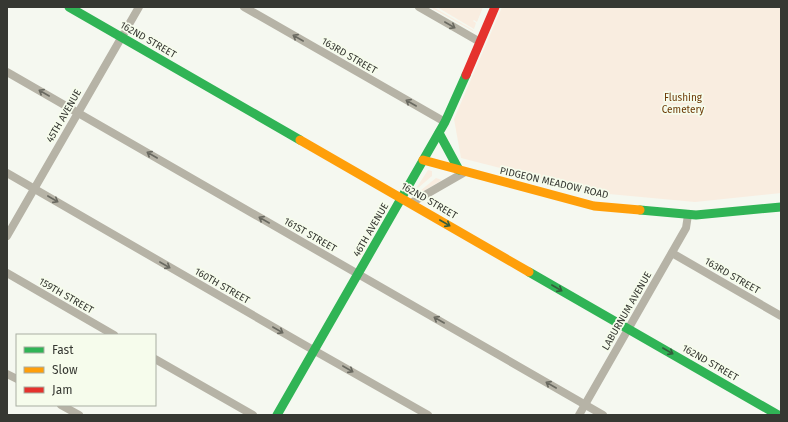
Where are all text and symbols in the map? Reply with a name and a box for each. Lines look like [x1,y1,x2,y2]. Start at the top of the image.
street label: 162ND STREET [118,19,179,61]
one-way arrow [444,21,456,29]
one-way arrow [292,34,304,42]
street label: 163RD STREET [319,35,380,77]
street label: 45TH AVENUE [44,87,84,145]
one-way arrow [38,89,50,97]
park label: Flushing Cemetery [662,92,704,116]
one-way arrow [405,98,417,106]
one-way arrow [146,150,158,158]
street label: PIDGEON MEADOW ROAD [498,165,610,201]
street label: 162ND STREET [399,180,460,222]
one-way arrow [47,196,59,204]
street label: 46TH AVENUE [351,201,391,259]
one-way arrow [258,215,270,223]
street label: 161ST STREET [282,215,339,255]
one-way arrow [439,219,451,227]
street label: 163RD STREET [702,255,763,297]
one-way arrow [159,261,171,269]
street label: 160TH STREET [192,265,253,307]
street label: LABURNUM AVENUE [600,270,654,352]
street label: 159TH STREET [37,276,96,317]
one-way arrow [551,284,563,292]
one-way arrow [433,316,445,324]
one-way arrow [272,326,284,334]
legend [16,334,156,406]
street label: 162ND STREET [680,342,741,384]
text: Fast [52,343,74,357]
one-way arrow [662,348,674,356]
text: Slow [52,363,78,377]
one-way arrow [342,366,354,374]
one-way arrow [545,381,557,389]
text: Jam [52,383,72,397]

